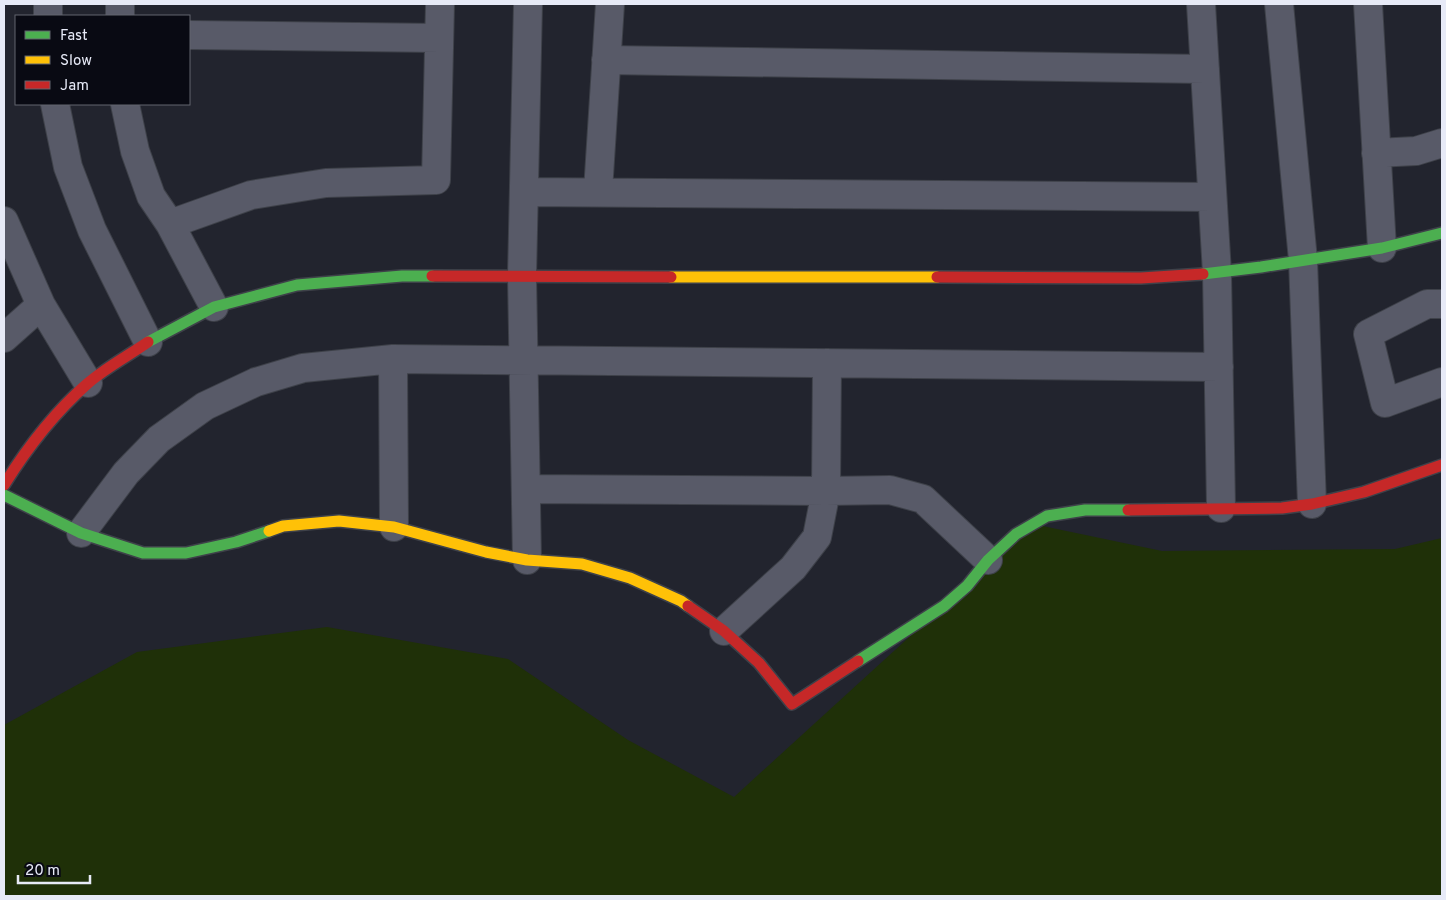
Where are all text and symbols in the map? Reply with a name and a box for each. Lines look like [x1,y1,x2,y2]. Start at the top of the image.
legend [15,15,190,105]
text: Fast [60,27,88,46]
text: Slow [60,52,92,71]
text: Jam [60,77,89,96]
scale bar [18,852,90,884]
text: 20 m [25,862,60,881]

